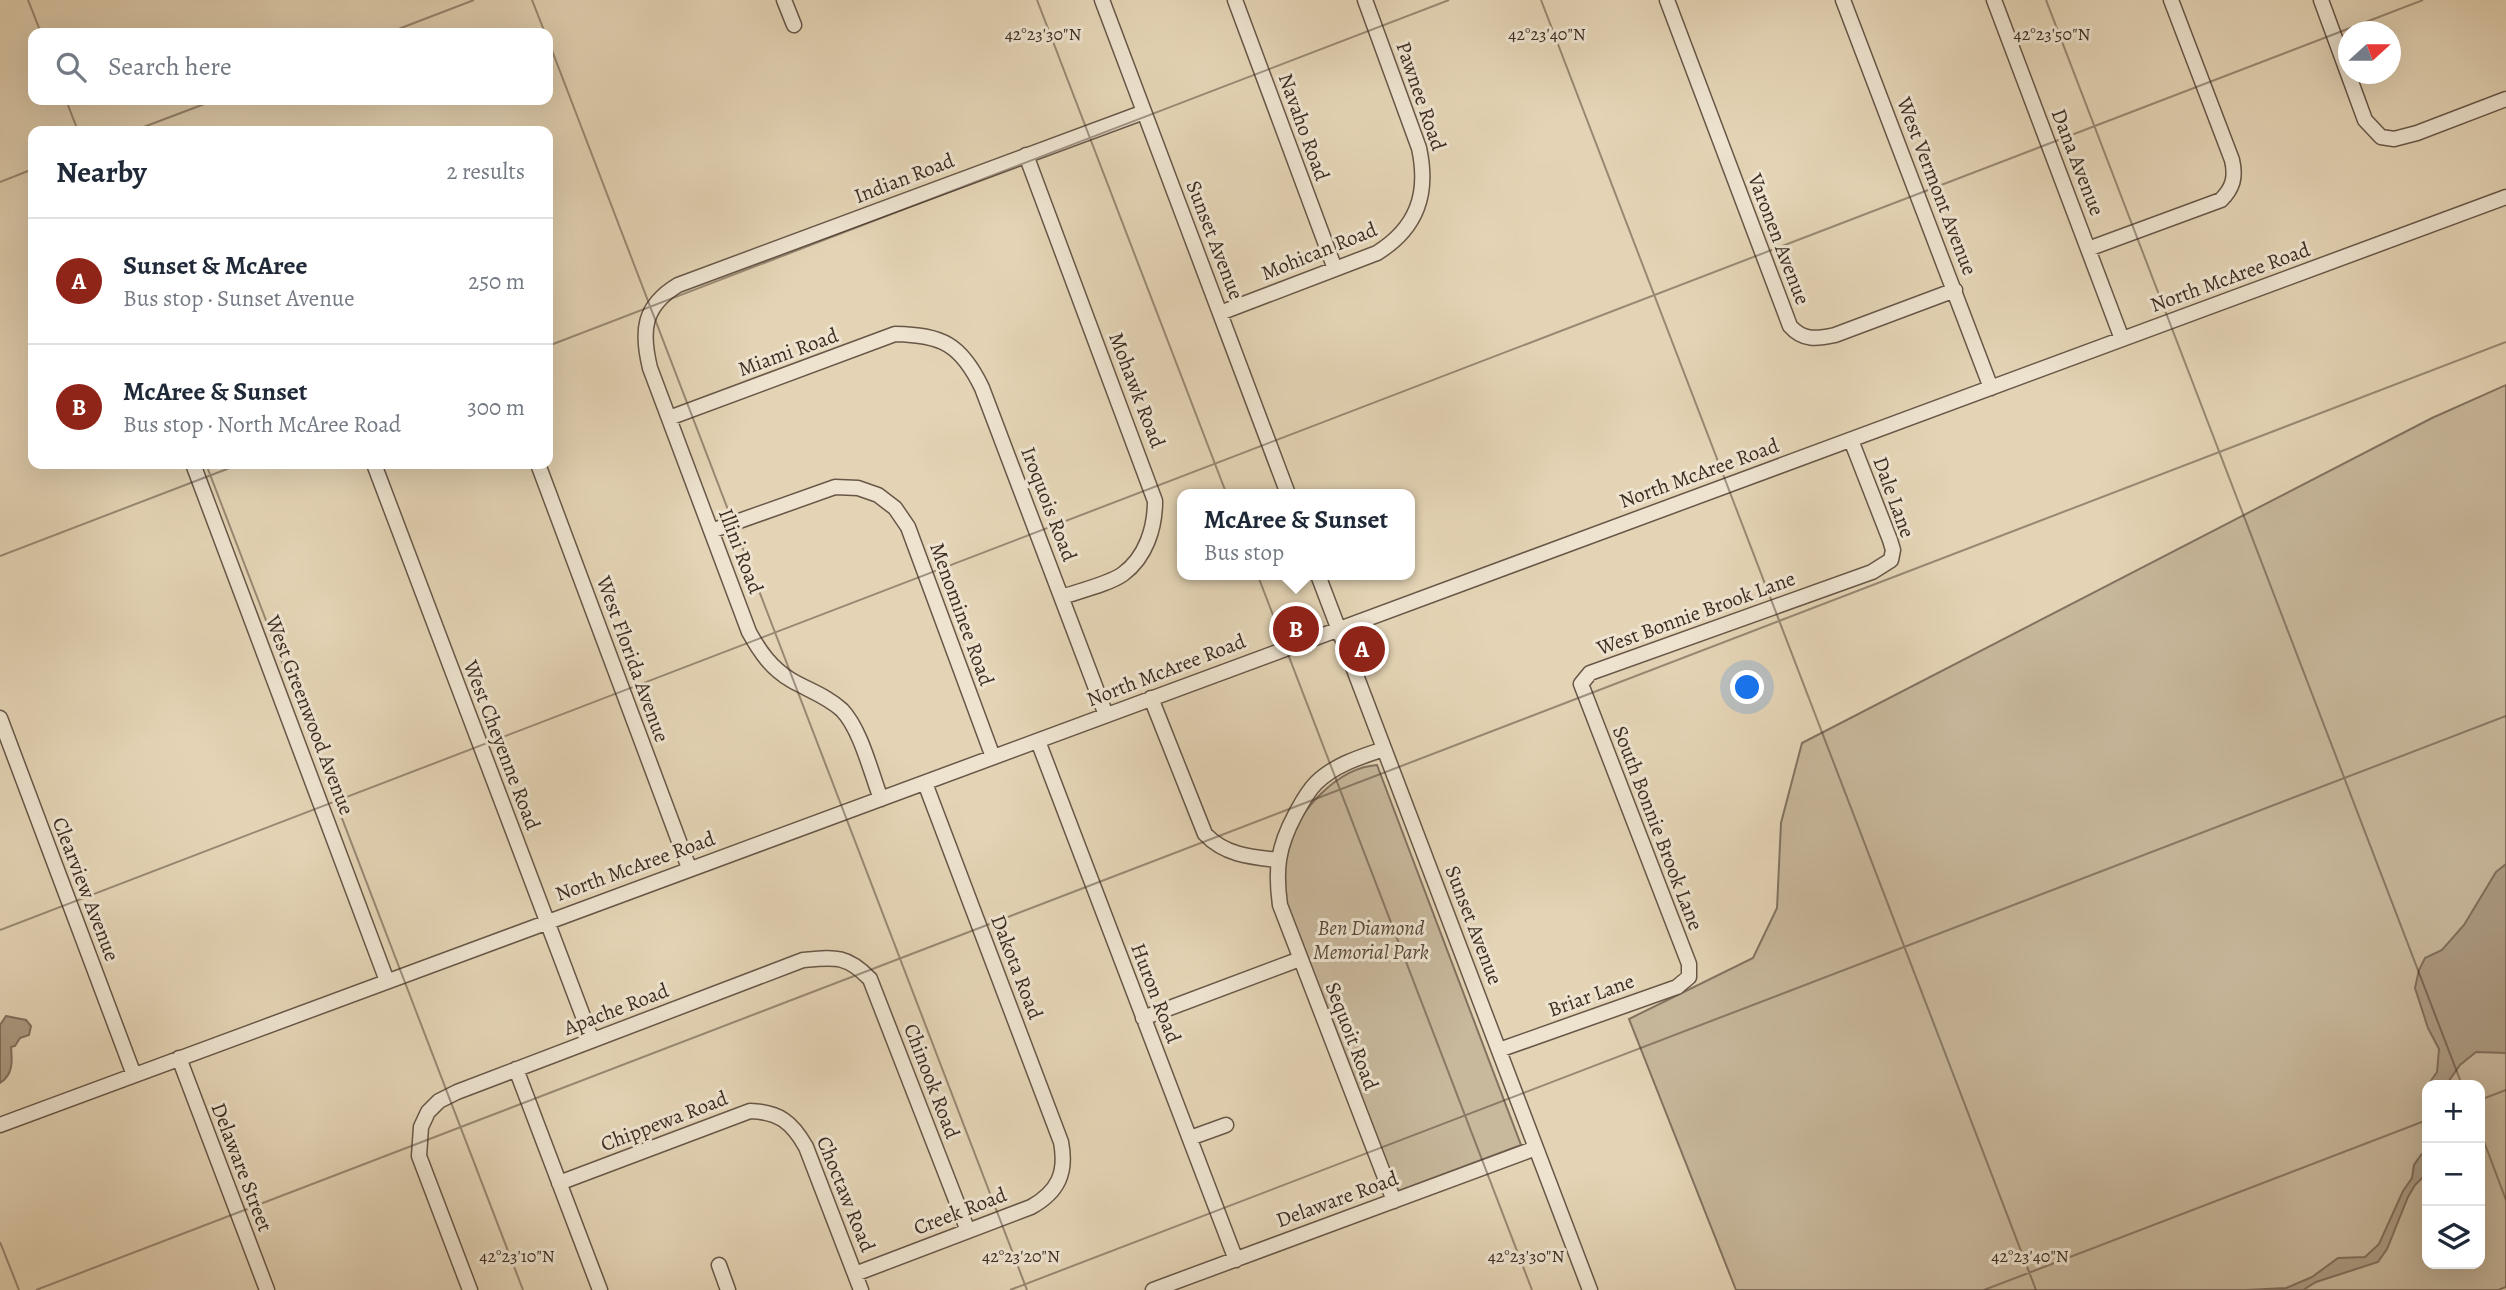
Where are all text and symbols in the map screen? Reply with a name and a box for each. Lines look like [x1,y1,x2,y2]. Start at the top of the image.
north arrow [2338,21,2401,84]
text: 42°23'30"N [1005,22,1081,46]
text: 42°23'40"N [1508,22,1586,46]
text: 42°23'50"N [2014,22,2091,46]
search box [28,28,553,105]
street label: Pawnee Road [1389,38,1453,155]
icon: search [52,48,90,86]
text: Search here [108,49,232,84]
street label: Navaho Road [1272,69,1337,185]
street label: West Vermont Avenue [1890,92,1984,279]
street label: Dana Avenue [2045,104,2111,220]
street label: Indian Road [850,146,959,210]
text: Nearby [56,152,147,192]
text: 2 results [447,156,525,187]
street label: Varonen Avenue [1741,168,1817,309]
street label: Sunset Avenue [1179,176,1251,304]
street label: Mohican Road [1257,215,1382,287]
street label: North McAree Road [2146,235,2314,319]
text: Sunset & McAree [123,248,307,283]
text: A [72,266,86,297]
text: 250 m [468,266,525,297]
text: Bus stop · Sunset Avenue [123,283,355,314]
street label: Miami Road [734,321,843,383]
street label: Mohawk Road [1102,328,1172,452]
text: McAree & Sunset [123,374,307,409]
text: B [72,392,86,423]
text: 300 m [467,392,525,423]
text: Bus stop · North McAree Road [123,409,401,440]
street label: North McAree Road [1615,431,1783,515]
street label: Iroquois Road [1014,443,1084,566]
street label: Dale Lane [1866,452,1922,542]
popup [1177,489,1415,580]
text: McAree & Sunset [1204,502,1388,537]
street label: Illini Road [712,504,770,598]
text: Bus stop [1204,537,1284,568]
street label: Menominee Road [923,539,1001,690]
street label: West Bonnie Brook Lane [1592,564,1799,662]
street label: West Florida Avenue [590,571,676,746]
pin: B [1273,603,1319,655]
street label: West Greenwood Avenue [259,610,361,819]
pin: A [1339,623,1385,675]
street label: North McAree Road [1082,627,1250,713]
street label: West Cheyenne Road [456,655,547,834]
your location [1730,670,1764,704]
street label: South Bonnie Brook Lane [1606,722,1710,934]
street label: Clearview Avenue [46,813,126,965]
street label: North McAree Road [551,824,719,908]
street label: Sunset Avenue [1438,861,1510,989]
street label: Dakota Road [984,911,1050,1024]
park label: Ben Diamond Memorial Park [1313,914,1429,966]
street label: Huron Road [1124,939,1188,1048]
street label: Briar Lane [1544,967,1638,1023]
street label: Apache Road [559,976,673,1042]
street label: Sequoit Road [1319,978,1386,1095]
street label: Chinook Road [897,1019,967,1143]
map controls [2422,1080,2485,1269]
button: + [2422,1080,2485,1143]
street label: Chippewa Road [596,1084,732,1158]
street label: Delaware Street [205,1099,279,1236]
street label: Choctaw Road [810,1132,882,1257]
button: − [2422,1143,2485,1206]
street label: Delaware Road [1272,1164,1403,1234]
street label: Creek Road [909,1180,1011,1242]
button: layers [2422,1206,2485,1269]
text: 42°23'10"N [479,1244,555,1268]
text: 42°23'20"N [982,1244,1060,1268]
text: 42°23'30"N [1488,1244,1564,1268]
text: 42°23'40"N [1991,1244,2069,1268]

